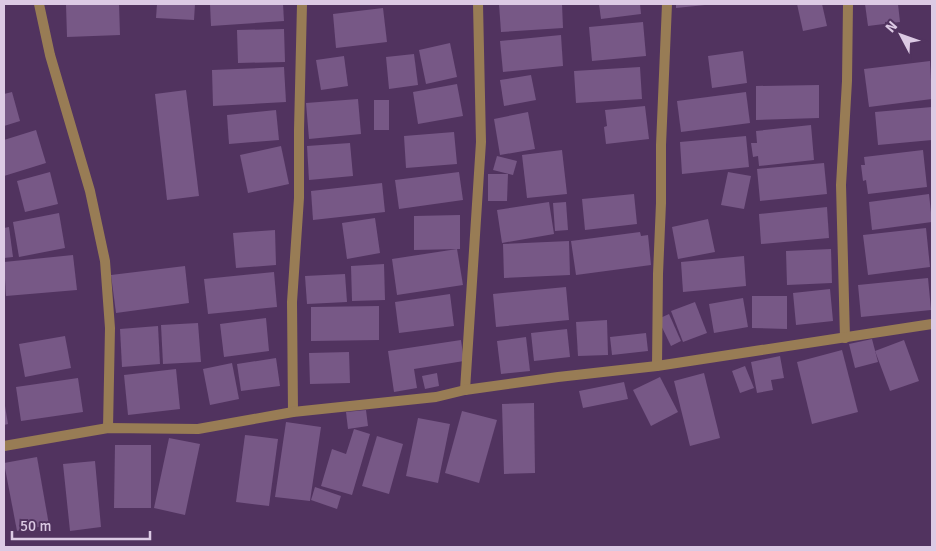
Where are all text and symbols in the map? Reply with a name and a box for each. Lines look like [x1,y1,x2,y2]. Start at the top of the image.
north arrow [876,10,926,60]
text: N [882,18,901,36]
scale bar [12,508,150,540]
text: 50 m [20,517,51,535]

